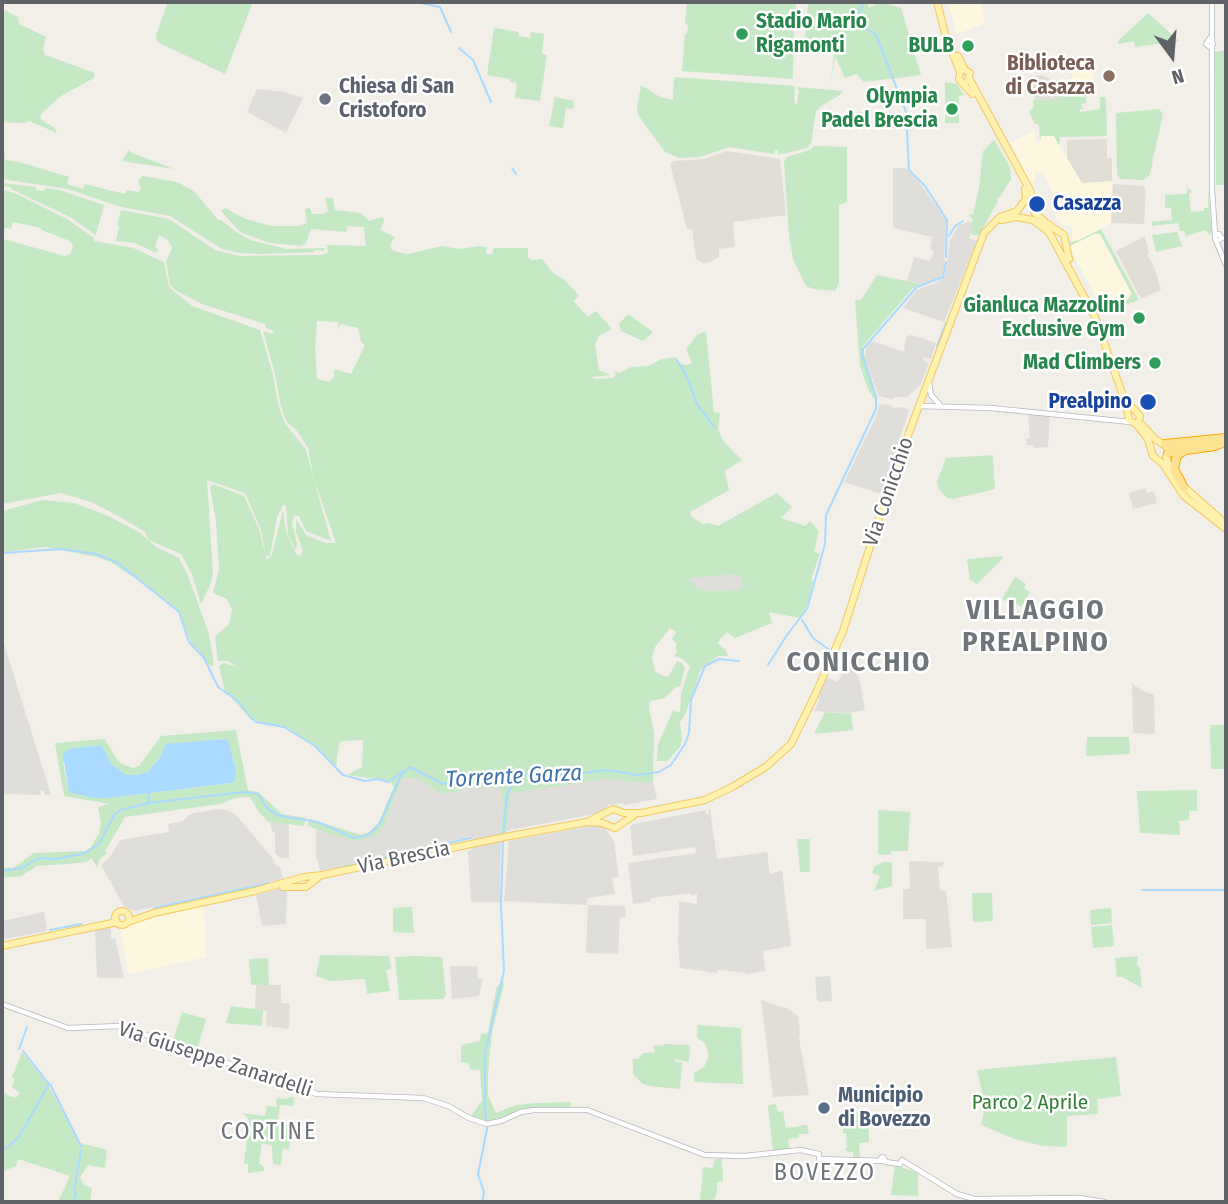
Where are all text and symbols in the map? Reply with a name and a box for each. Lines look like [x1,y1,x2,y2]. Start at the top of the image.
place label: Stadio Mario Rigamonti [756,9,867,59]
north arrow [1137,21,1207,91]
marker: Stadio Mario Rigamonti [734,26,750,42]
place label: BULB [908,33,954,59]
marker: BULB [960,38,976,54]
place label: Biblioteca di Casazza [1005,51,1095,101]
text: N [1169,64,1187,89]
marker: Biblioteca di Casazza [1101,68,1117,84]
place label: Chiesa di San Cristoforo [339,74,454,124]
place label: Olympia Padel Brescia [821,84,938,134]
marker: Chiesa di San Cristoforo [317,91,333,107]
marker: Olympia Padel Brescia [944,101,960,117]
place label: Casazza [1053,191,1121,217]
marker: Casazza [1027,194,1047,214]
place label: Gianluca Mazzolini Exclusive Gym [964,293,1125,343]
marker: Gianluca Mazzolini Exclusive Gym [1131,310,1147,326]
place label: Mad Climbers [1023,350,1141,376]
marker: Mad Climbers [1147,355,1163,371]
place label: Prealpino [1048,389,1132,415]
marker: Prealpino [1138,392,1158,412]
street label: Via Conicchio [859,434,919,550]
district label: VILLAGGIO PREALPINO [963,594,1109,660]
district label: CONICCHIO [788,646,930,680]
water label: Torrente Garza [445,760,583,794]
street label: Via Brescia [356,836,452,880]
street label: Via Giuseppe Zanardelli [115,1017,315,1103]
place label: Municipio di Bovezzo [838,1083,931,1133]
park label: Parco 2 Aprile [972,1090,1088,1116]
marker: Municipio di Bovezzo [816,1100,832,1116]
district label: CORTINE [222,1118,316,1146]
district label: BOVEZZO [775,1159,875,1187]

